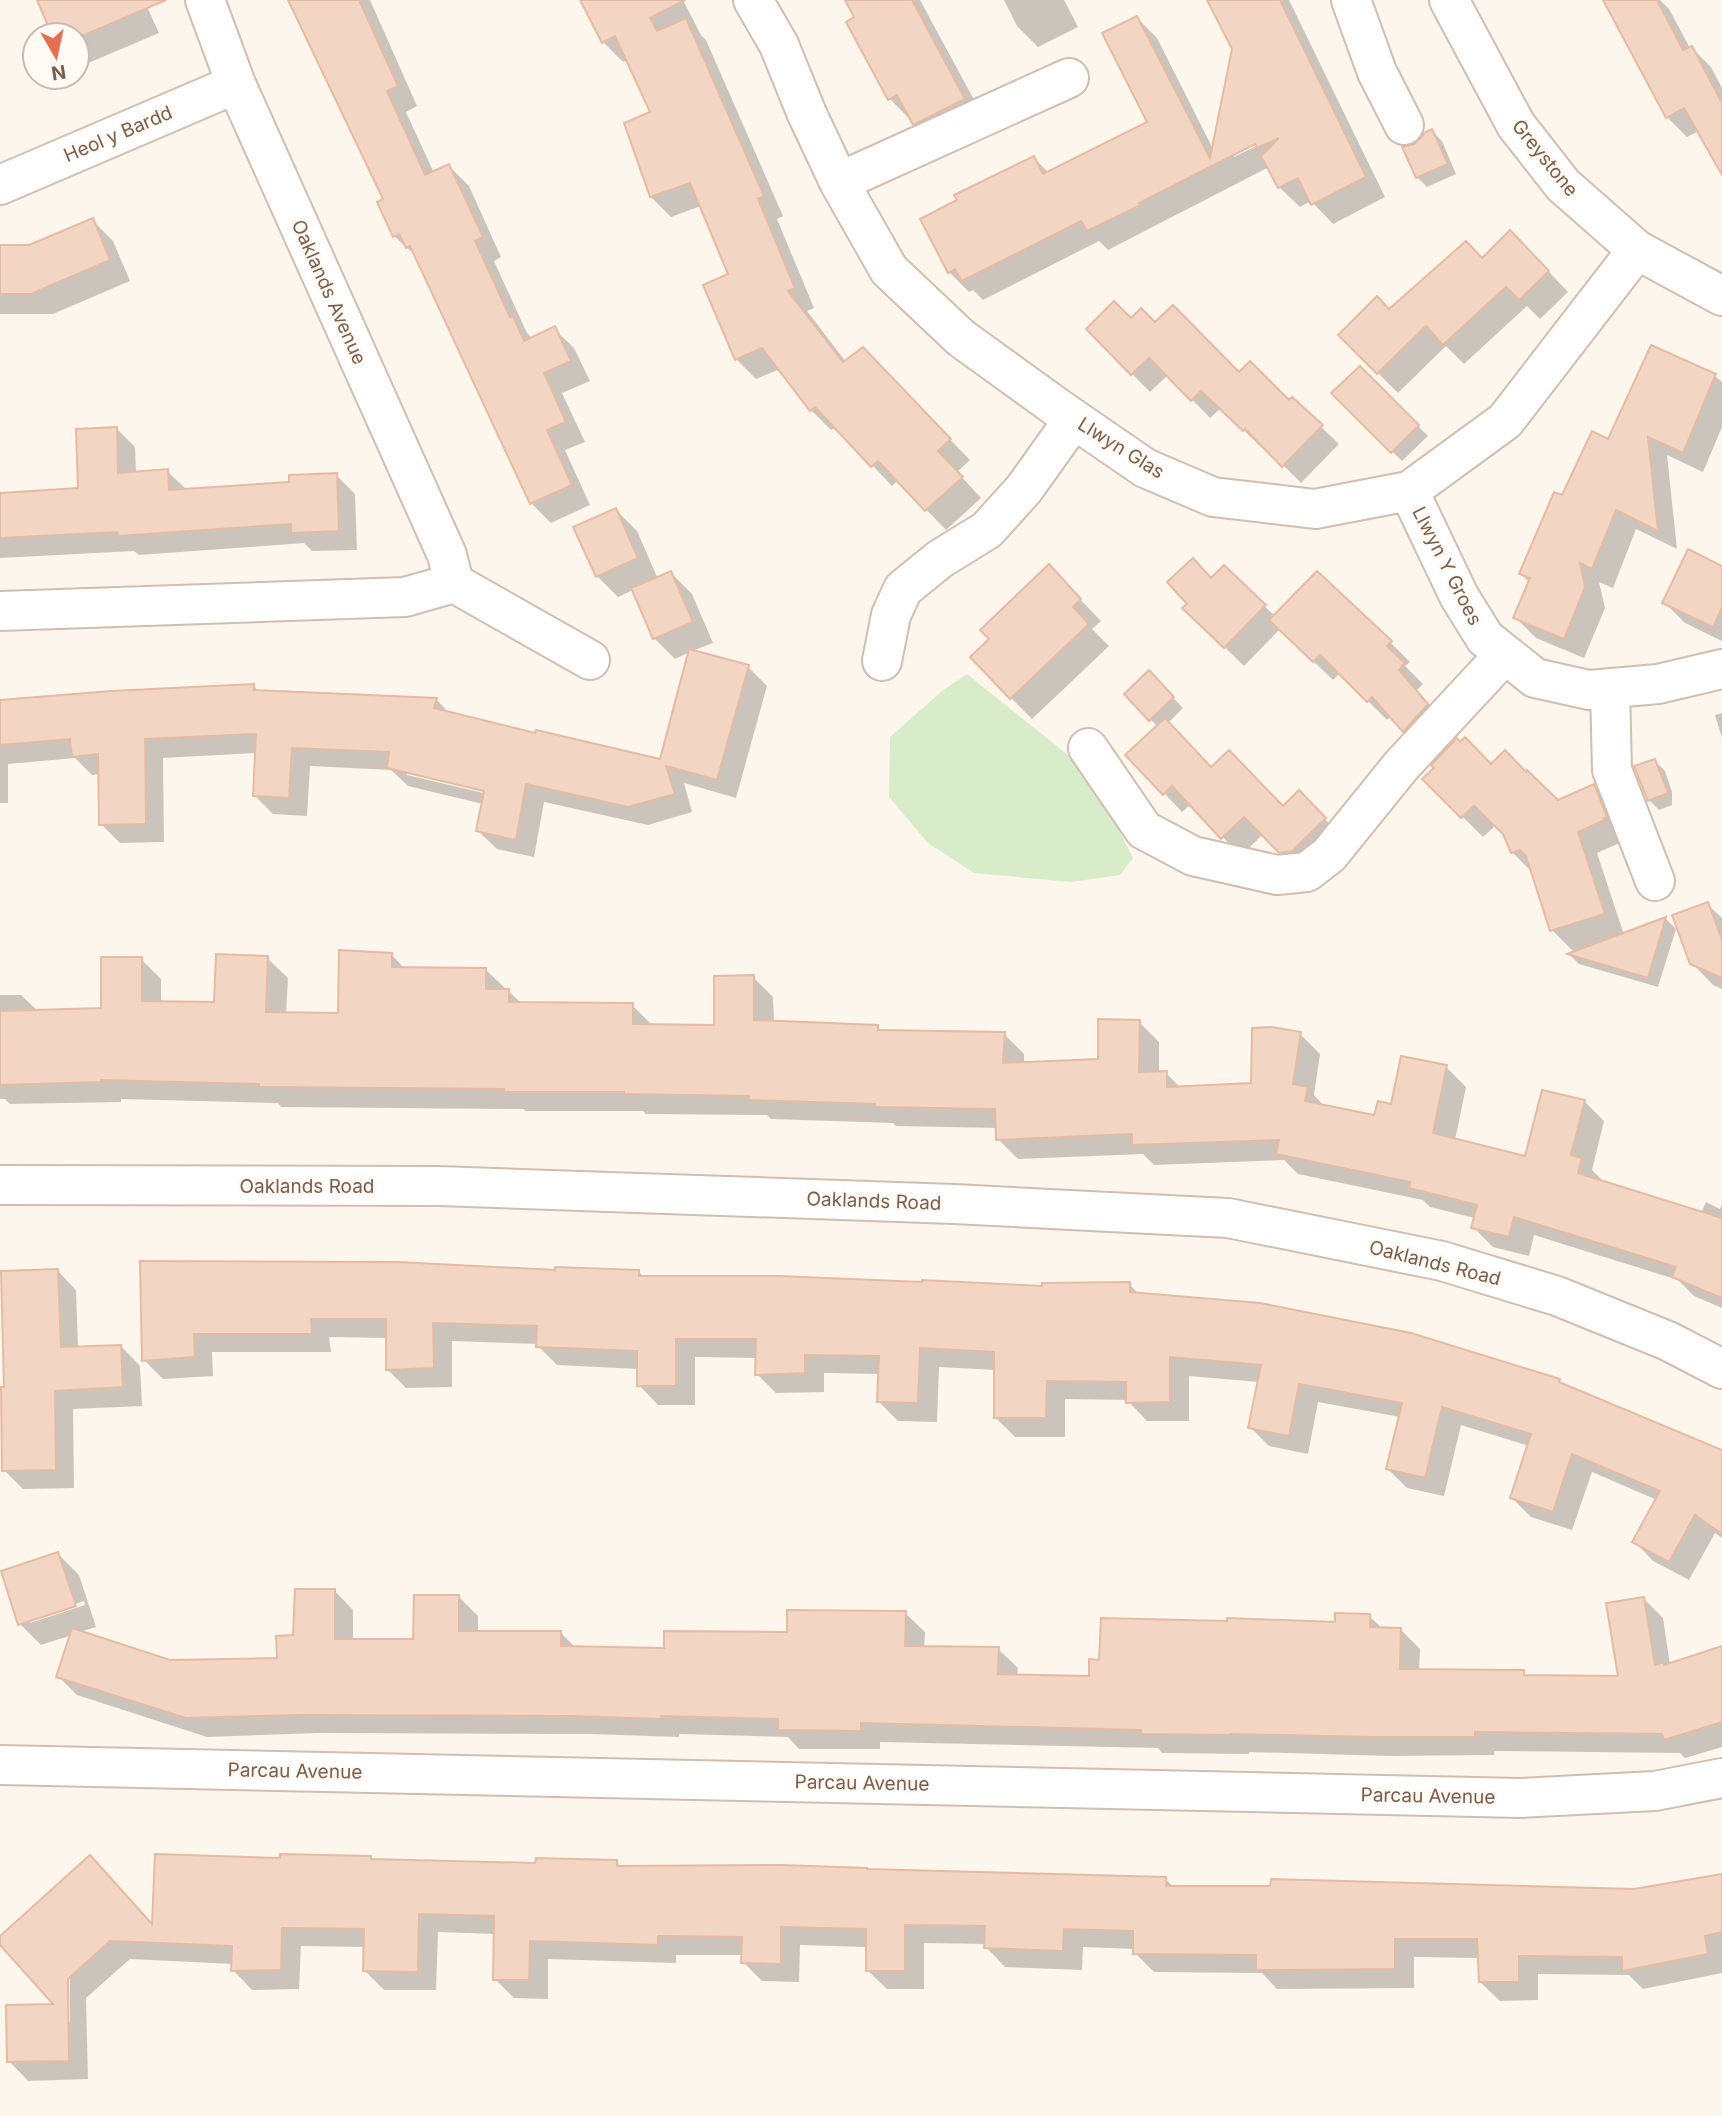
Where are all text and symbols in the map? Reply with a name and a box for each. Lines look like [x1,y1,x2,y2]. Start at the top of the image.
north arrow [21,21,91,91]
text: N [50,60,68,85]
street label: Heol y Bardd [60,101,176,167]
street label: Greystone [1507,115,1583,201]
street label: Oaklands Avenue [287,216,371,368]
street label: Llwyn Glas [1074,412,1168,484]
street label: Llwyn Y Groes [1407,503,1487,629]
street label: Oaklands Road [240,1175,374,1198]
street label: Oaklands Road [806,1187,942,1215]
street label: Oaklands Road [1367,1236,1503,1290]
street label: Parcau Avenue [227,1758,363,1784]
street label: Parcau Avenue [794,1770,930,1796]
street label: Parcau Avenue [1360,1783,1496,1809]

